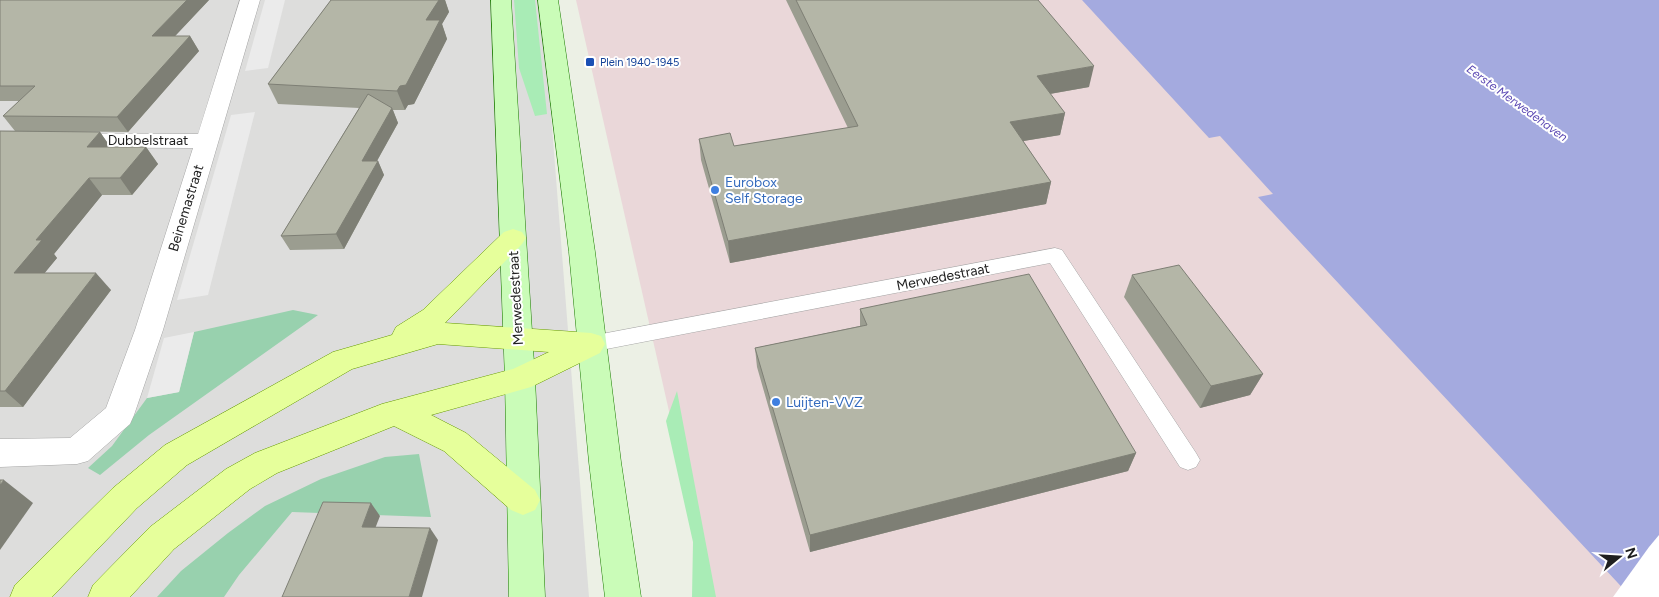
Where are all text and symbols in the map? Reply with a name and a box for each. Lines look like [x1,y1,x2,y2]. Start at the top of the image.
marker: Plein 1940-1945 [584,56,596,68]
place label: Plein 1940-1945 [600,56,679,69]
water label: Eerste Merwedehaven [1464,62,1570,144]
street label: Dubbelstraat [108,132,188,149]
street label: Beinemastraat [165,162,207,254]
place label: Eurobox Self Storage [725,174,803,207]
marker: Eurobox Self Storage [709,184,721,196]
street label: Merwedestraat [505,250,527,346]
street label: Merwedestraat [895,260,991,294]
place label: Luijten-VVZ [786,394,863,411]
marker: Luijten-VVZ [770,396,782,408]
north arrow [1594,532,1644,582]
text: N [1621,545,1641,561]

